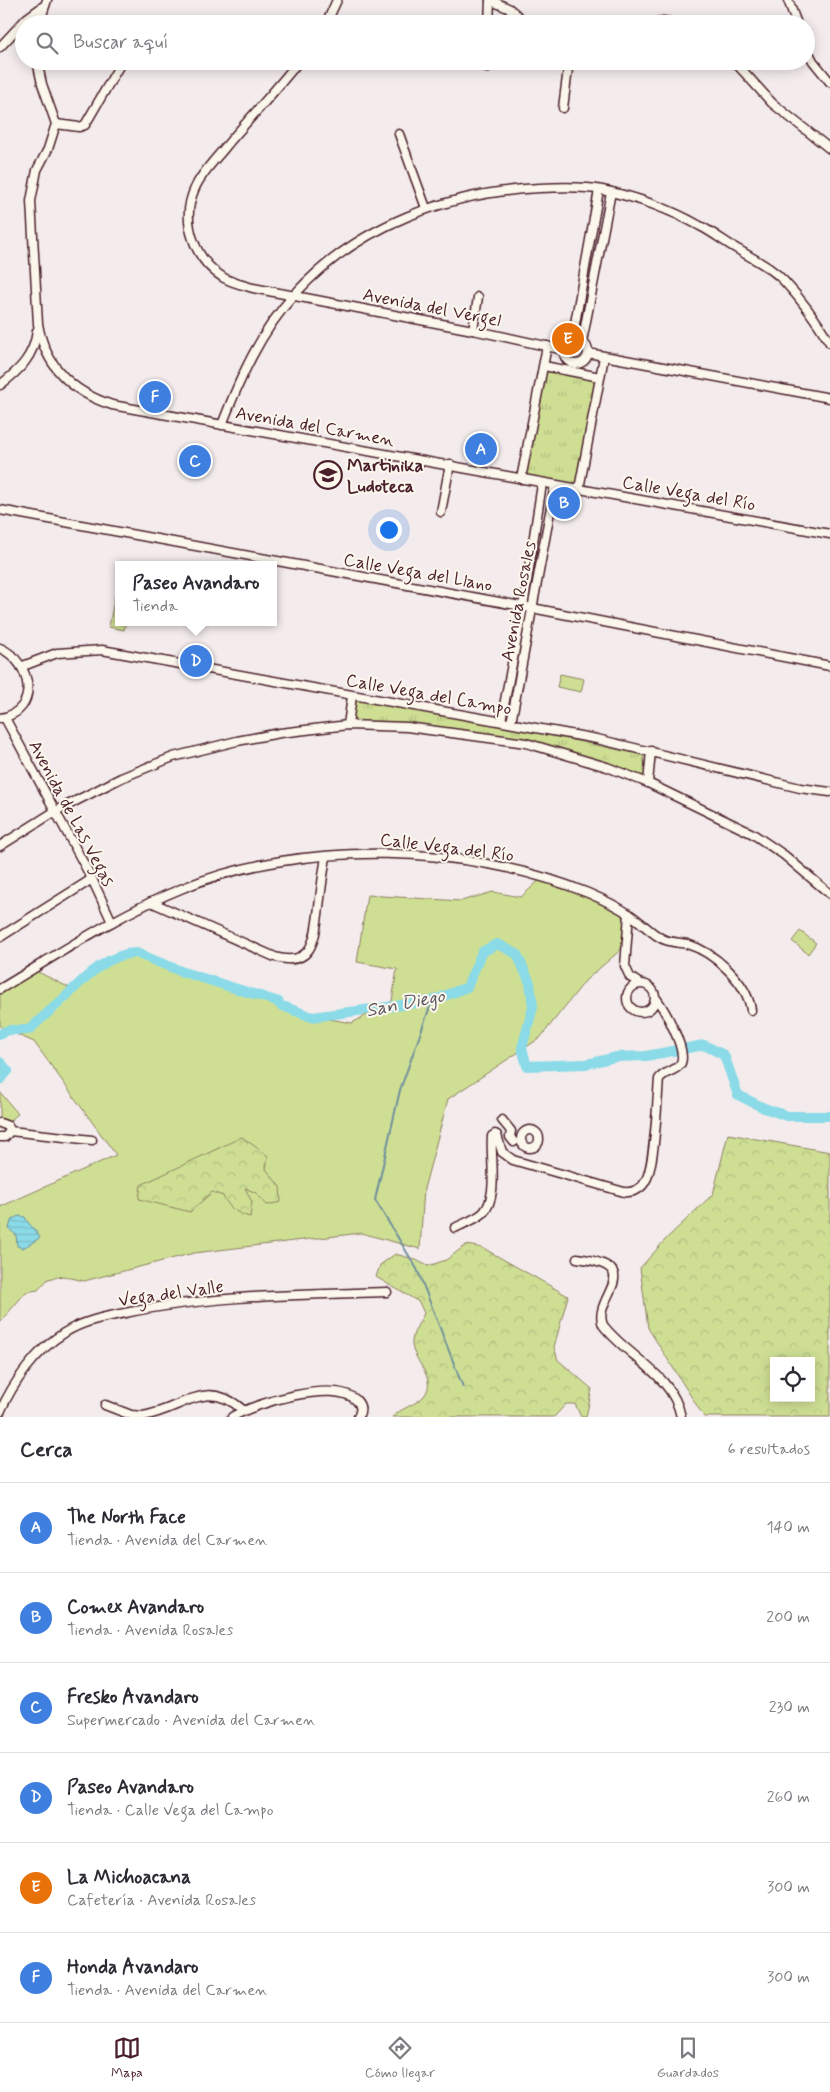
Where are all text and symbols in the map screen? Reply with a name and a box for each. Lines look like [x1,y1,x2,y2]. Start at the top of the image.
search box [15,15,815,70]
icon: search [33,29,61,57]
text: Buscar aquí [73,30,168,55]
street label: Avenida del Vergel [360,283,503,335]
pin: E [552,320,584,358]
pin: F [139,378,171,416]
street label: Avenida del Carmen [233,401,396,453]
pin: A [465,430,497,468]
pin: C [179,442,211,480]
place label: Martinika Ludoteca [347,454,423,499]
school or university icon: Martinika Ludoteca [313,460,343,490]
street label: Calle Vega del Río [620,470,757,519]
pin: B [548,484,580,522]
your location [376,517,402,543]
street label: Avenida Rosales [496,539,542,664]
street label: Calle Vega del Llano [341,548,494,600]
popup [115,561,277,626]
text: Paseo Avandaro [133,571,259,596]
text: Tienda [133,596,178,617]
pin: D [180,642,212,680]
street label: Calle Vega del Campo [344,669,514,723]
street label: Avenida de Las Vegas [21,736,120,892]
street label: Calle Vega del Río [378,828,515,870]
water label: San Diego [364,983,448,1023]
street label: Vega del Valle [117,1275,226,1315]
map controls [770,1357,815,1402]
button: locate [770,1357,815,1402]
text: Cerca [20,1436,73,1464]
text: 6 resultados [728,1439,810,1460]
text: The North Face [67,1505,186,1530]
text: A [31,1517,41,1538]
text: 140 m [766,1517,810,1538]
text: Tienda · Avenida del Carmen [67,1530,268,1551]
text: Comex Avandaro [67,1595,204,1620]
text: B [31,1607,41,1628]
text: 200 m [766,1607,810,1628]
text: Tienda · Avenida Rosales [67,1620,233,1641]
text: Fresko Avandaro [67,1685,199,1710]
text: C [30,1697,42,1718]
text: 230 m [769,1697,810,1718]
text: Supermercado · Avenida del Carmen [67,1710,315,1731]
text: Paseo Avandaro [67,1775,194,1800]
text: D [30,1787,42,1808]
text: 260 m [767,1787,810,1808]
text: Tienda · Calle Vega del Campo [67,1800,274,1821]
text: La Michoacana [67,1865,191,1890]
text: E [31,1877,41,1898]
text: 300 m [767,1877,810,1898]
text: Cafetería · Avenida Rosales [67,1890,256,1911]
text: Honda Avandaro [67,1955,199,1980]
text: F [32,1967,40,1988]
text: 300 m [767,1967,810,1988]
text: Tienda · Avenida del Carmen [67,1980,268,2001]
tab: Mapa [111,2034,143,2082]
tab: Cómo llegar [365,2034,435,2082]
tab: Guardados [657,2034,719,2082]

